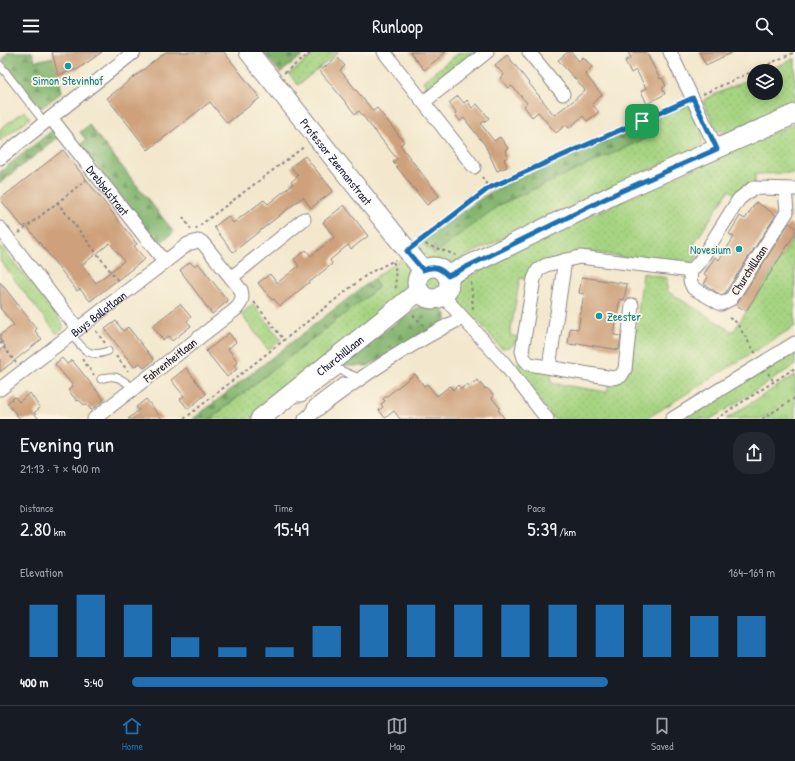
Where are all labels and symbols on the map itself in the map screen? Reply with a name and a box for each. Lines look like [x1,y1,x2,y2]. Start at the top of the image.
marker: Simon Stevinhof [63,61,73,71]
place label: Simon Stevinhof [33,72,104,89]
pin [625,104,659,138]
street label: Professor Zeemanstraat [296,114,377,209]
street label: Drebbelstraat [83,161,134,220]
place label: Novesium [690,241,731,258]
street label: Churchilllaan [726,242,772,298]
marker: Novesium [734,244,744,254]
street label: Buys Ballotlaan [67,286,130,340]
place label: Zeester [607,308,641,325]
marker: Zeester [594,311,604,321]
street label: Churchilllaan [312,331,367,379]
street label: Fahrenheitlaan [139,334,200,387]

